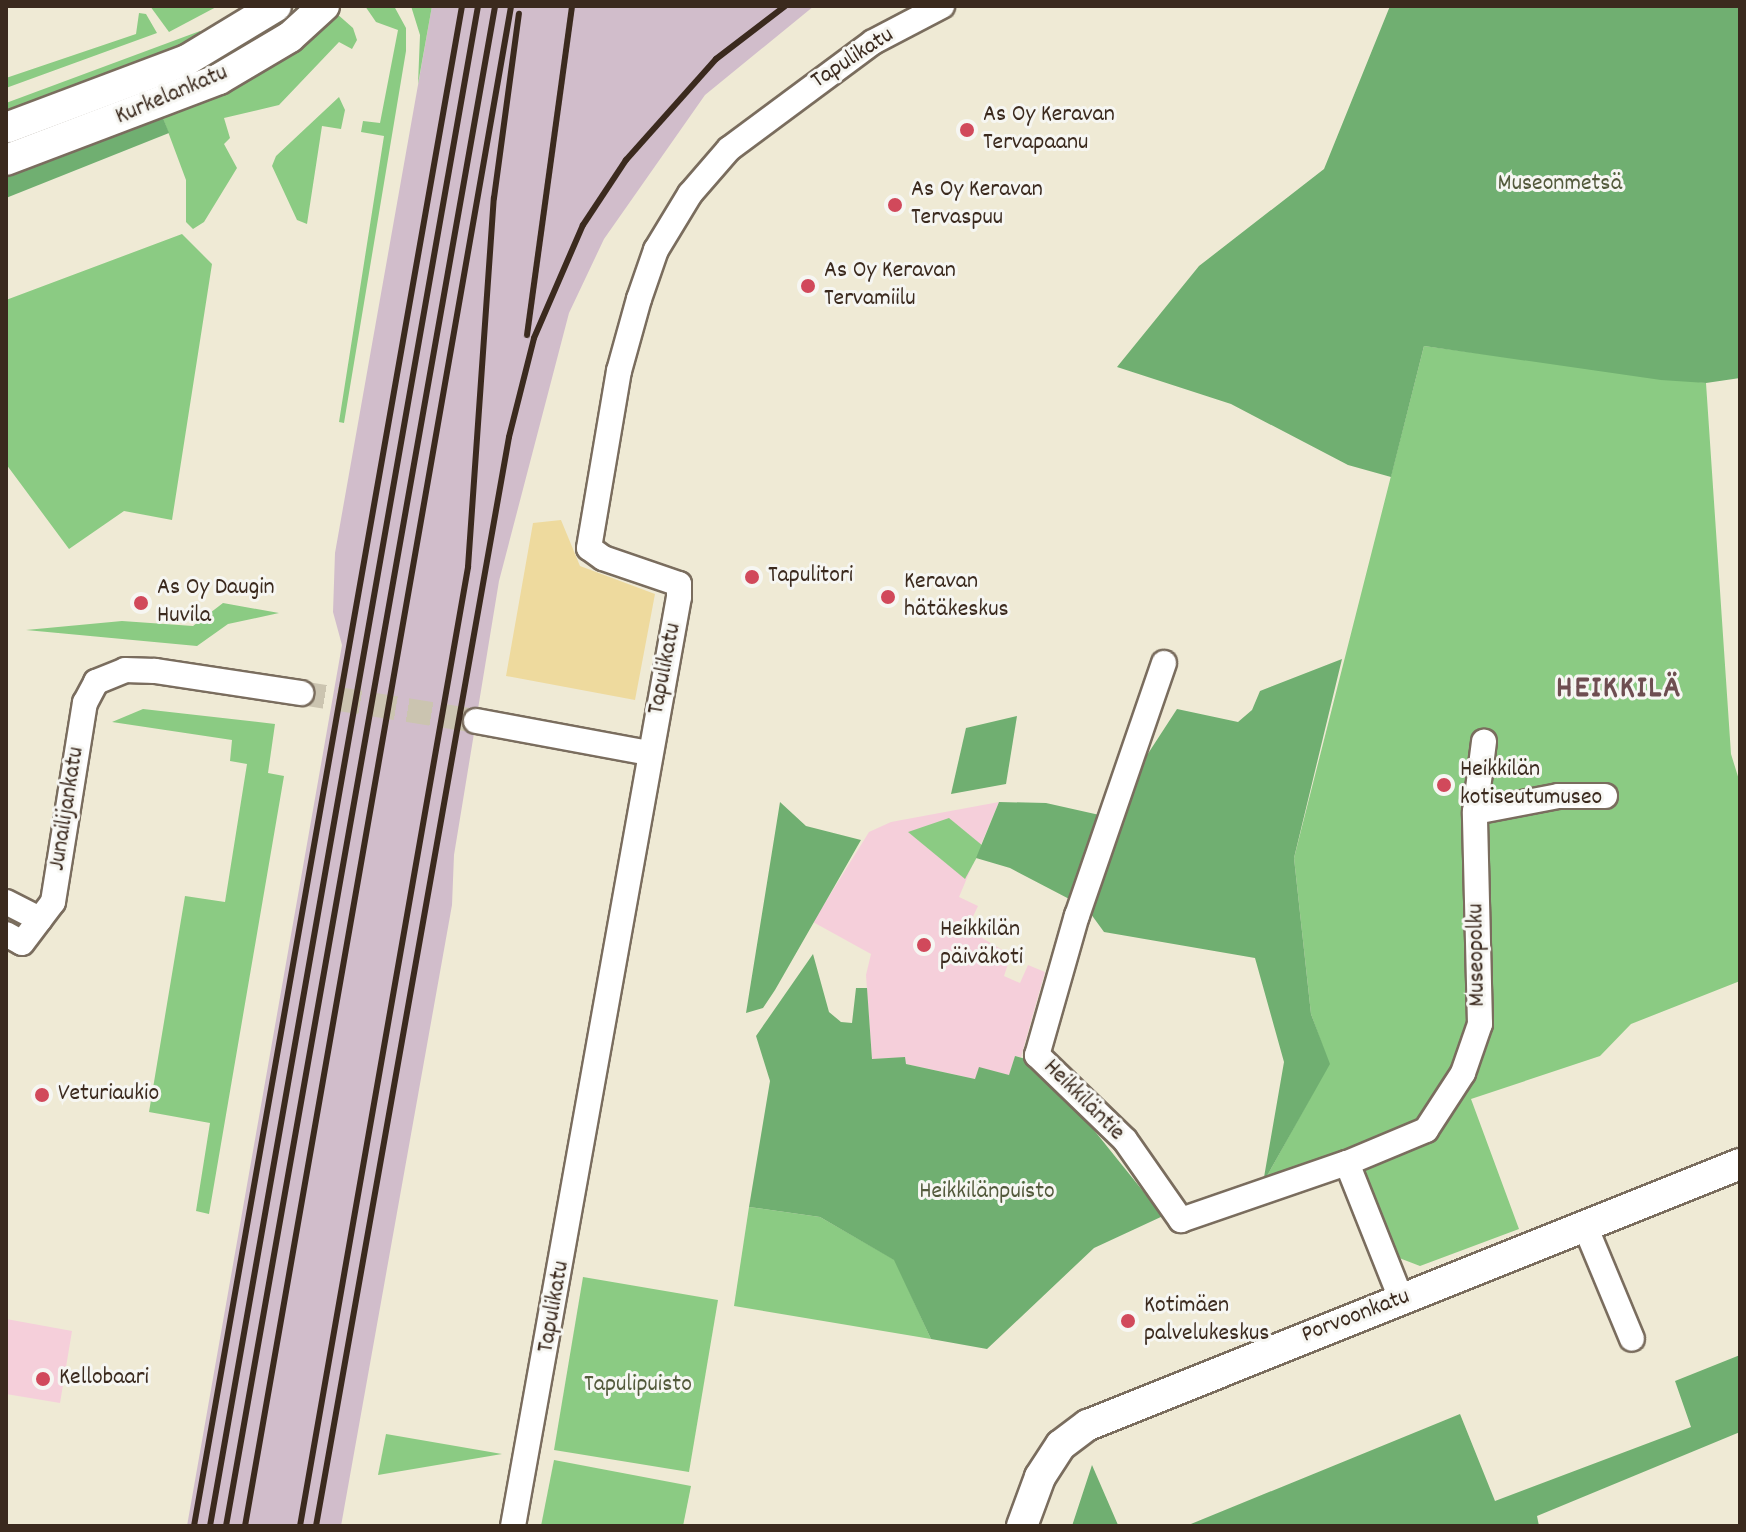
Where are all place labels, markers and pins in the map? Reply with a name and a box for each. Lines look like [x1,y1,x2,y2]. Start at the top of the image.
place label: As Oy Keravan Tervapaanu [983,102,1115,158]
marker: As Oy Keravan Tervapaanu [958,121,976,139]
place label: As Oy Keravan Tervaspuu [911,177,1043,233]
marker: As Oy Keravan Tervaspuu [886,196,904,214]
place label: As Oy Keravan Tervamiilu [824,258,956,314]
marker: As Oy Keravan Tervamiilu [799,277,817,295]
place label: Tapulitori [768,563,853,591]
marker: Tapulitori [743,568,761,586]
place label: Keravan hätäkeskus [904,569,1009,625]
place label: As Oy Daugin Huvila [157,575,275,631]
marker: Keravan hätäkeskus [879,588,897,606]
marker: As Oy Daugin Huvila [132,594,150,612]
place label: Heikkilän kotiseutumuseo [1460,757,1602,813]
marker: Heikkilän kotiseutumuseo [1435,776,1453,794]
place label: Heikkilän päiväkoti [940,917,1023,973]
marker: Heikkilän päiväkoti [915,936,933,954]
place label: Veturiaukio [58,1081,159,1109]
marker: Veturiaukio [33,1086,51,1104]
place label: Kotimäen palvelukeskus [1144,1293,1269,1349]
marker: Kotimäen palvelukeskus [1119,1312,1137,1330]
place label: Kellobaari [59,1365,149,1393]
marker: Kellobaari [34,1370,52,1388]

